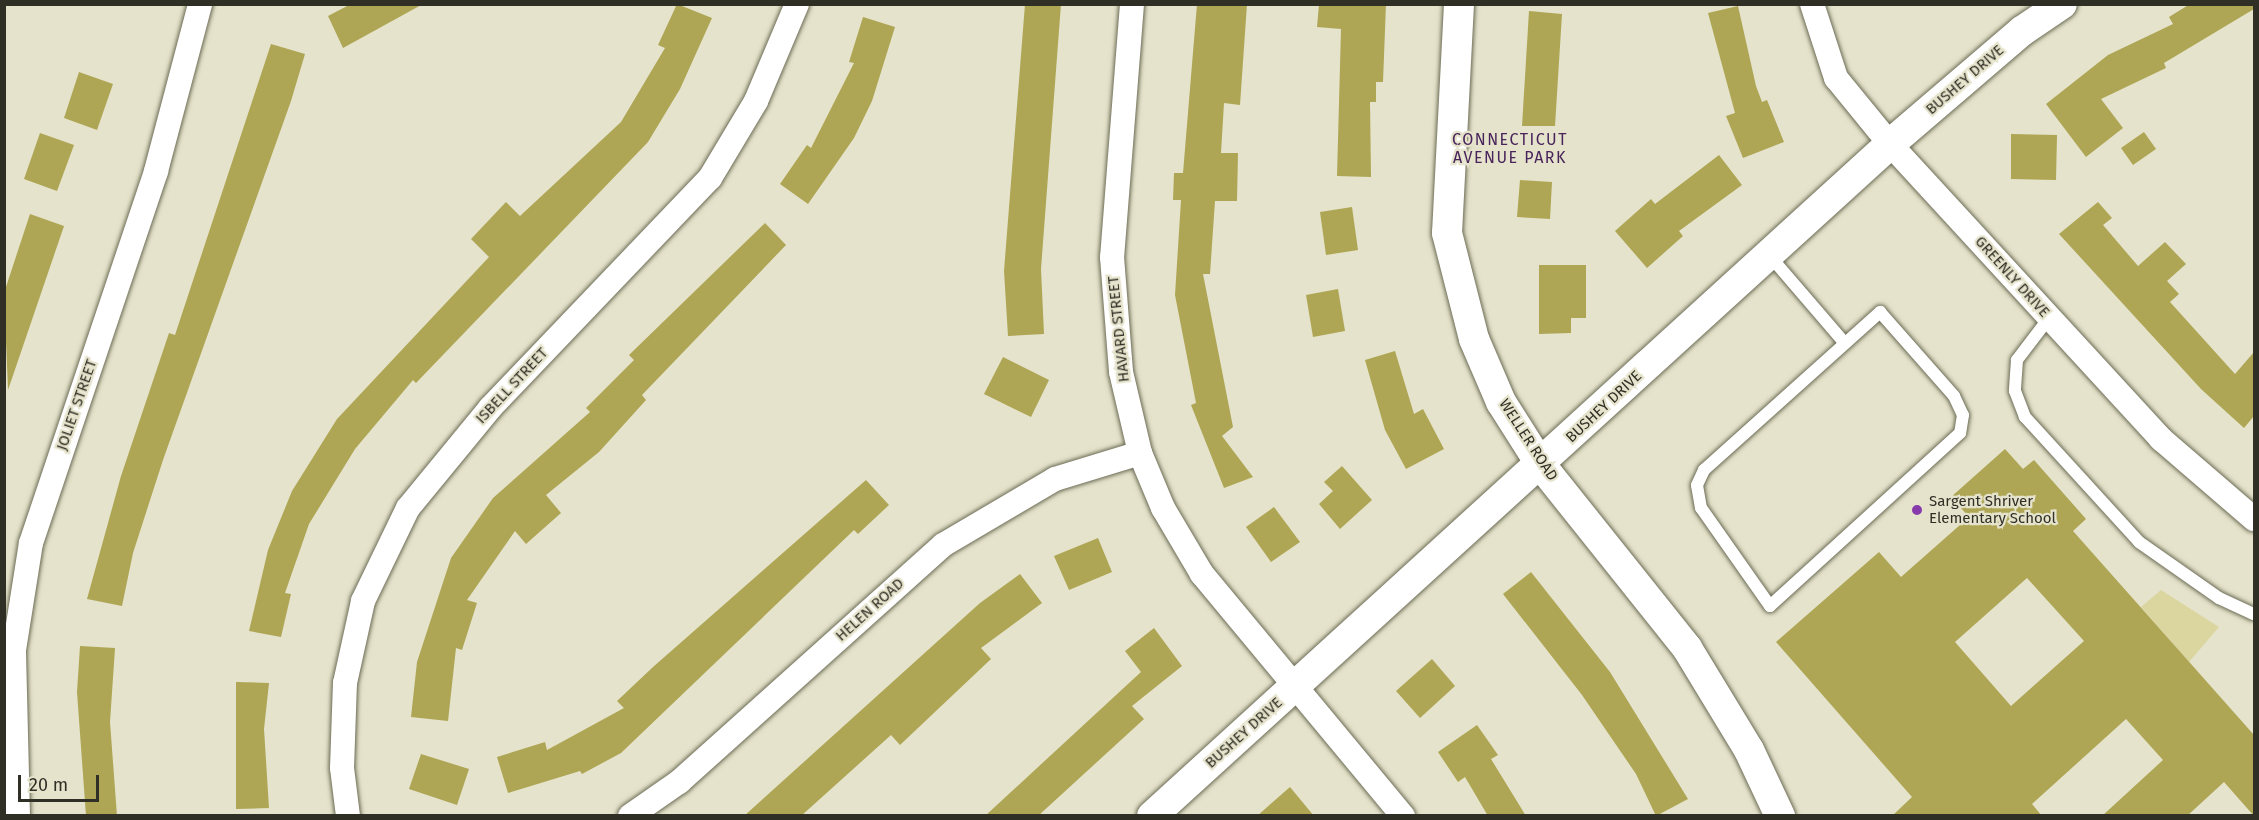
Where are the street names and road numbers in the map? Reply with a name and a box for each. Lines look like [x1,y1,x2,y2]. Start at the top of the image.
street label: BUSHEY DRIVE [1922,41,2008,119]
street label: GREENLY DRIVE [1971,233,2053,321]
street label: HAVARD STREET [1104,275,1134,383]
street label: ISBELL STREET [472,344,552,428]
street label: JOLIET STREET [53,357,101,453]
street label: BUSHEY DRIVE [1562,367,1646,447]
street label: WELLER ROAD [1495,396,1561,484]
street label: HELEN ROAD [832,575,908,645]
street label: BUSHEY DRIVE [1202,694,1286,772]

